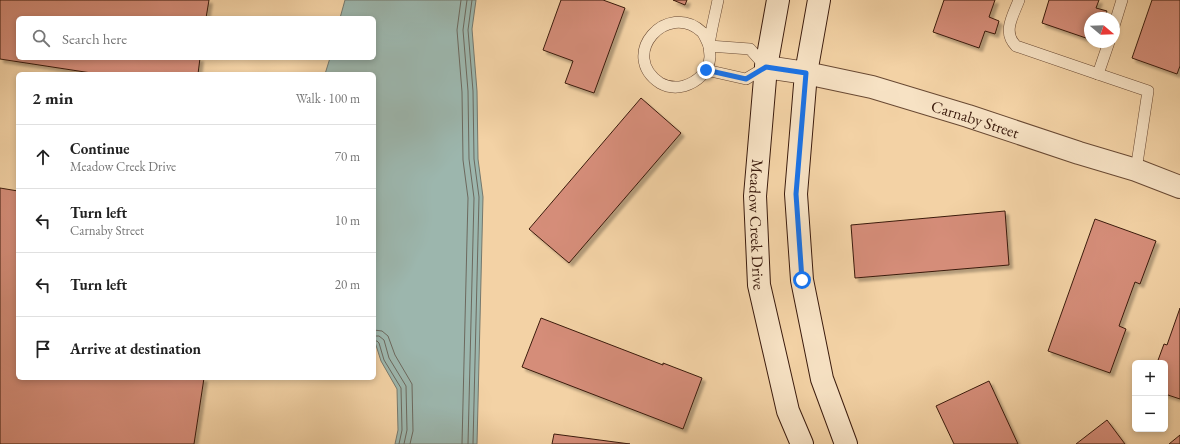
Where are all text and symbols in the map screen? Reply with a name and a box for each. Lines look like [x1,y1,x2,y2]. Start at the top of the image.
north arrow [1084,12,1120,48]
search box [16,16,376,60]
icon: search [30,27,52,49]
text: Search here [62,29,127,48]
route end [697,61,715,79]
text: 2 min [32,87,73,109]
text: Walk · 100 m [296,90,360,107]
street label: Carnaby Street [929,95,1022,143]
text: Continue [70,139,130,158]
icon: ahead [32,146,54,168]
text: 70 m [335,148,360,165]
text: Meadow Creek Drive [70,158,176,175]
street label: Meadow Creek Drive [744,158,770,292]
text: Turn left [70,203,127,222]
icon: left [32,210,54,232]
text: 10 m [335,212,360,229]
text: Carnaby Street [70,222,144,239]
route start [793,271,811,289]
icon: left [32,274,54,296]
text: Turn left [70,275,127,294]
text: 20 m [335,276,360,293]
icon: arrive [32,338,54,360]
text: Arrive at destination [70,339,201,358]
map controls [1132,360,1168,432]
button: + [1132,360,1168,396]
button: − [1132,396,1168,432]

